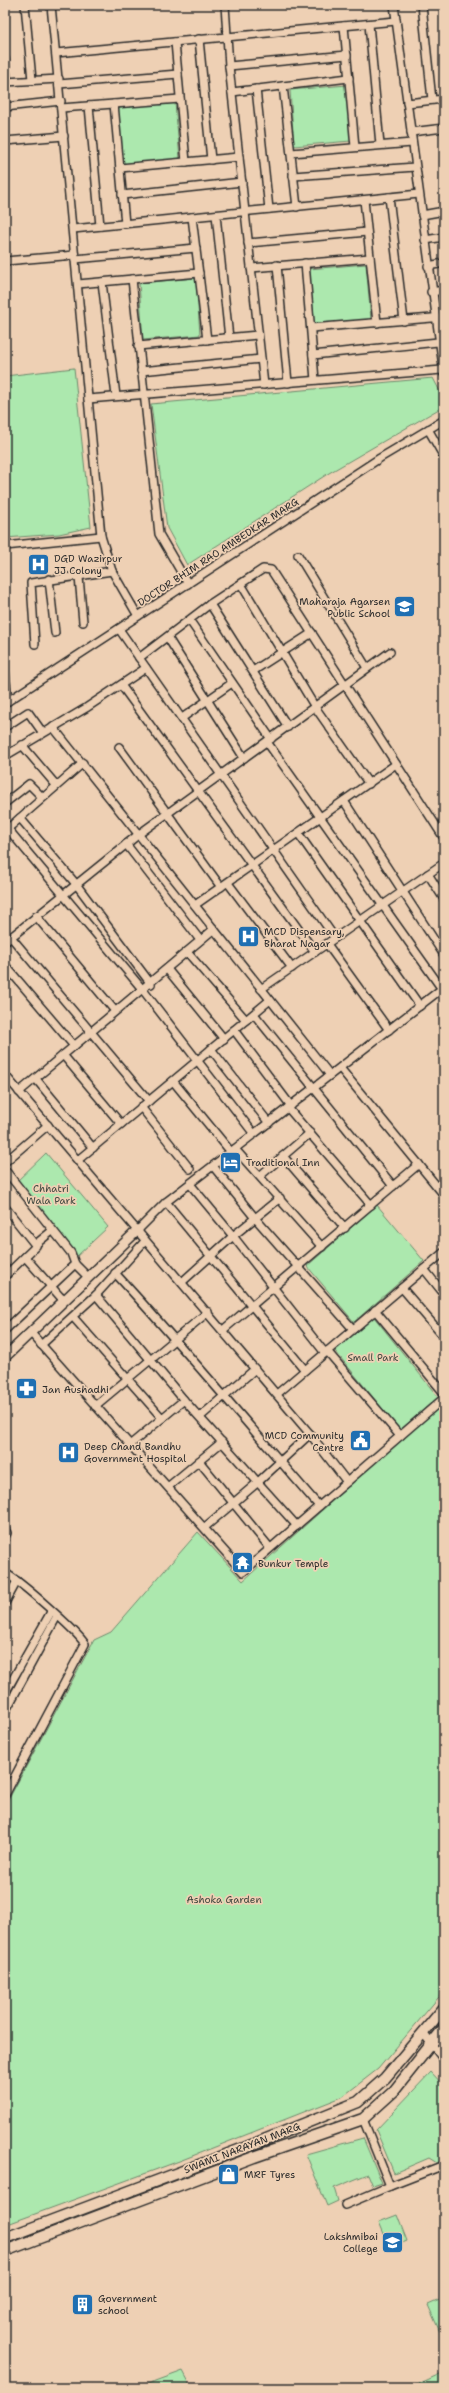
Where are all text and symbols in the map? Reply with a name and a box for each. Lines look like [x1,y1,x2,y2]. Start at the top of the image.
street label: DOCTOR BHIM RAO AMBEDKAR MARG [135,495,301,609]
hospital icon: DGD Wazirpur JJ Colony [25,551,51,577]
place label: DGD Wazirpur JJ Colony [54,552,123,577]
school or university icon: Maharaja Agarsen Public School [392,594,418,620]
place label: Maharaja Agarsen Public School [299,595,390,620]
hospital icon: MCD Dispensary, Bharat Nagar [235,924,261,950]
place label: MCD Dispensary, Bharat Nagar [264,925,345,950]
hotel icon: Traditional Inn [218,1149,244,1175]
place label: Traditional Inn [246,1156,320,1169]
park label: Chhatri Wala Park [26,1182,76,1207]
park label: Small Park [347,1351,399,1364]
pharmacy icon: Jan Aushadhi [14,1376,40,1402]
place label: Jan Aushadhi [42,1383,109,1396]
public building icon: MCD Community Centre [347,1428,373,1454]
place label: MCD Community Centre [265,1429,344,1454]
hospital icon: Deep Chand Bandhu Government Hospital [55,1439,81,1465]
place label: Deep Chand Bandhu Government Hospital [84,1440,186,1465]
temple icon: Bunkur Temple [230,1550,256,1576]
place label: Bunkur Temple [258,1557,329,1570]
park label: Ashoka Garden [187,1893,262,1906]
street label: SWAMI NARAYAN MARG [182,2120,303,2176]
shop icon: MRF Tyres [215,2161,241,2187]
place label: MRF Tyres [244,2168,295,2181]
school or university icon: Lakshmibai College [380,2229,406,2255]
place label: Lakshmibai College [324,2230,378,2255]
building icon: Government school [69,2291,95,2317]
place label: Government school [98,2292,157,2317]

